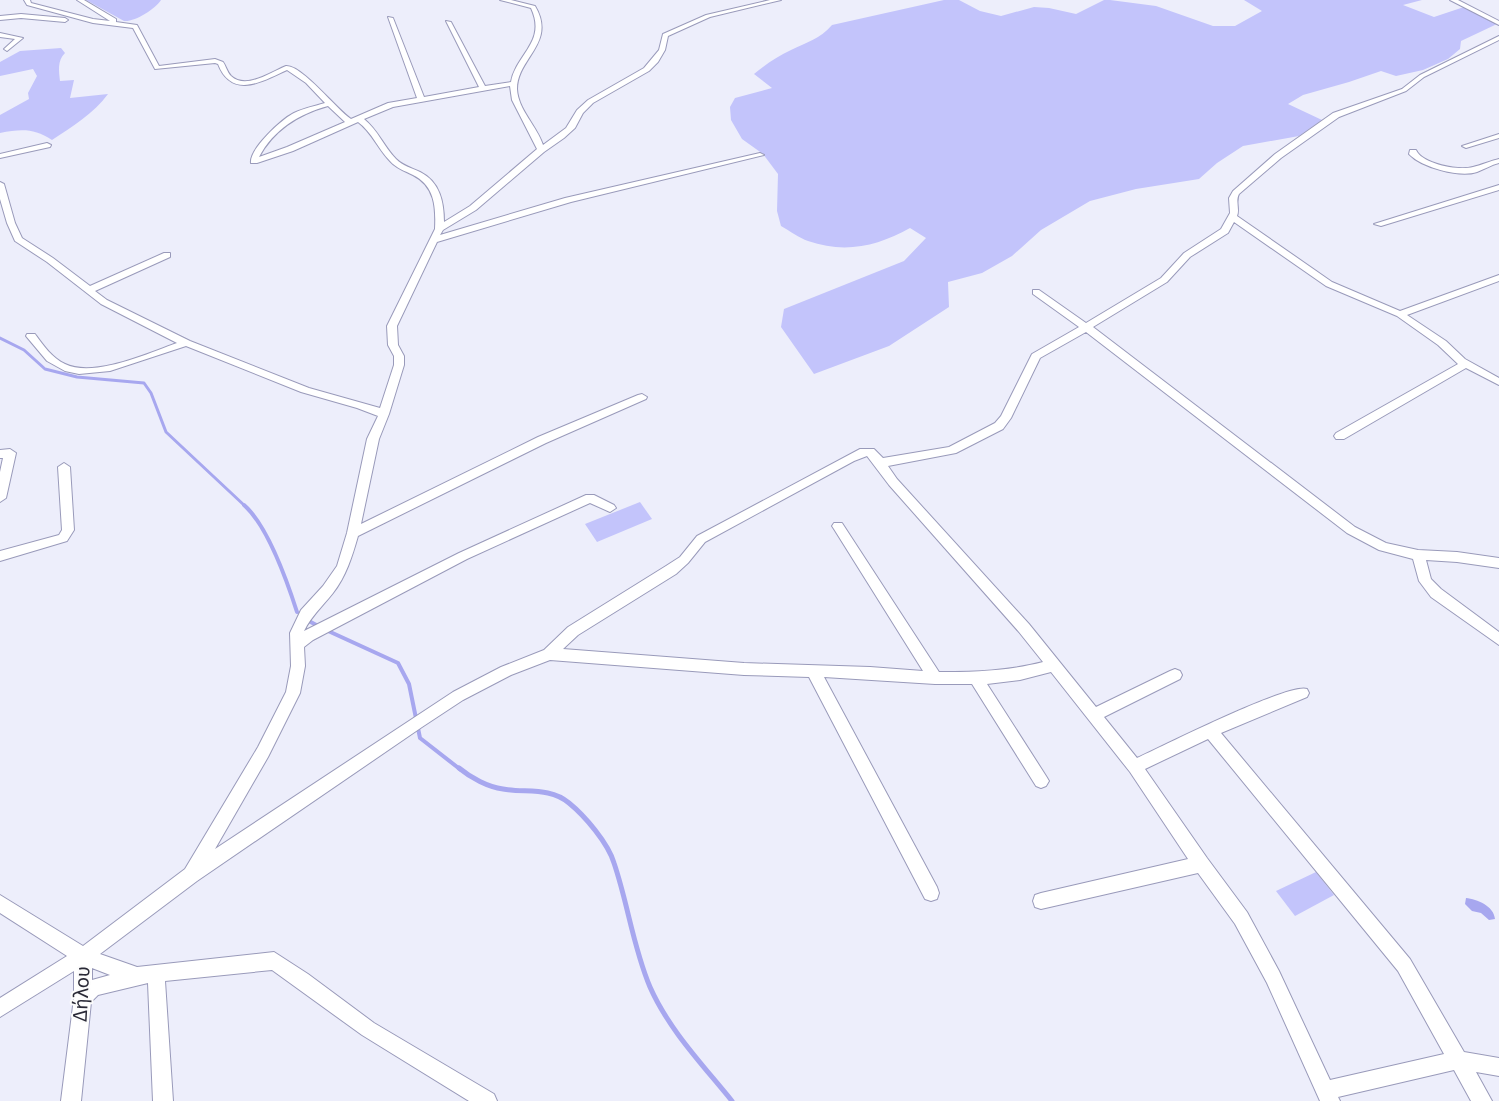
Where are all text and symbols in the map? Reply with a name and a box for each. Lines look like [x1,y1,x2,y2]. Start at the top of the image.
street label: Δήλου [65,965,97,1023]

